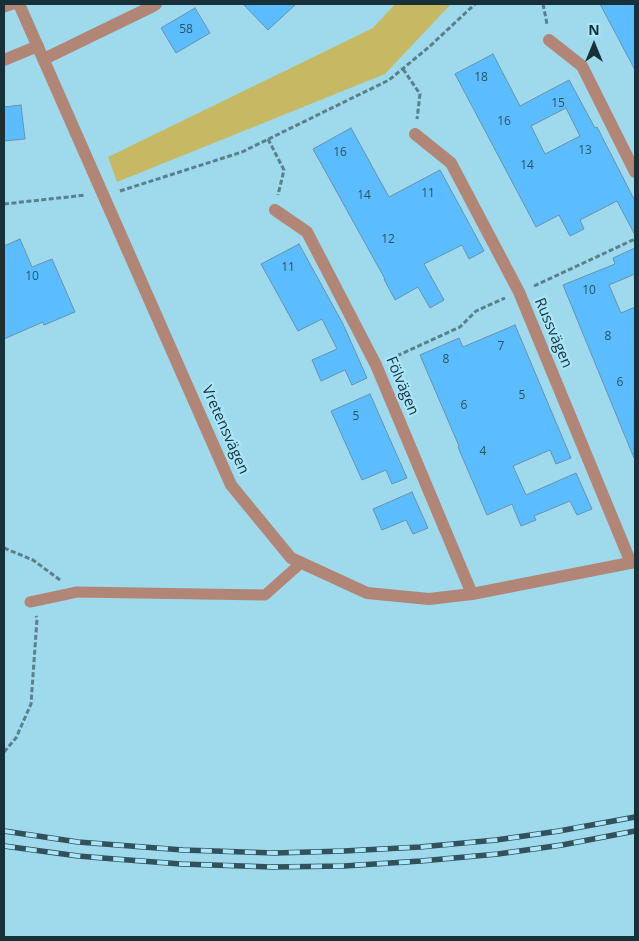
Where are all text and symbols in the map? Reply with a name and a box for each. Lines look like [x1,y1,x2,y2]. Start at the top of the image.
north arrow [569,20,619,70]
text: N [588,20,600,39]
house number: 58 [179,23,193,37]
house number: 18 [474,71,488,85]
house number: 15 [551,97,565,111]
house number: 16 [497,115,511,129]
house number: 13 [578,144,592,158]
house number: 16 [333,146,347,160]
house number: 14 [520,159,534,173]
house number: 11 [421,187,435,201]
house number: 14 [357,189,371,203]
house number: 12 [381,233,395,247]
house number: 11 [281,261,295,275]
house number: 10 [25,270,39,284]
house number: 10 [582,284,596,298]
street label: Russvägen [530,295,576,371]
house number: 8 [605,330,611,344]
house number: 7 [498,340,504,354]
house number: 8 [443,353,449,367]
street label: Fölvägen [382,354,422,418]
house number: 6 [617,376,623,390]
street label: Vretensvägen [197,383,253,477]
house number: 5 [519,389,525,403]
house number: 6 [461,399,467,413]
house number: 5 [353,410,359,424]
house number: 4 [480,445,486,459]

